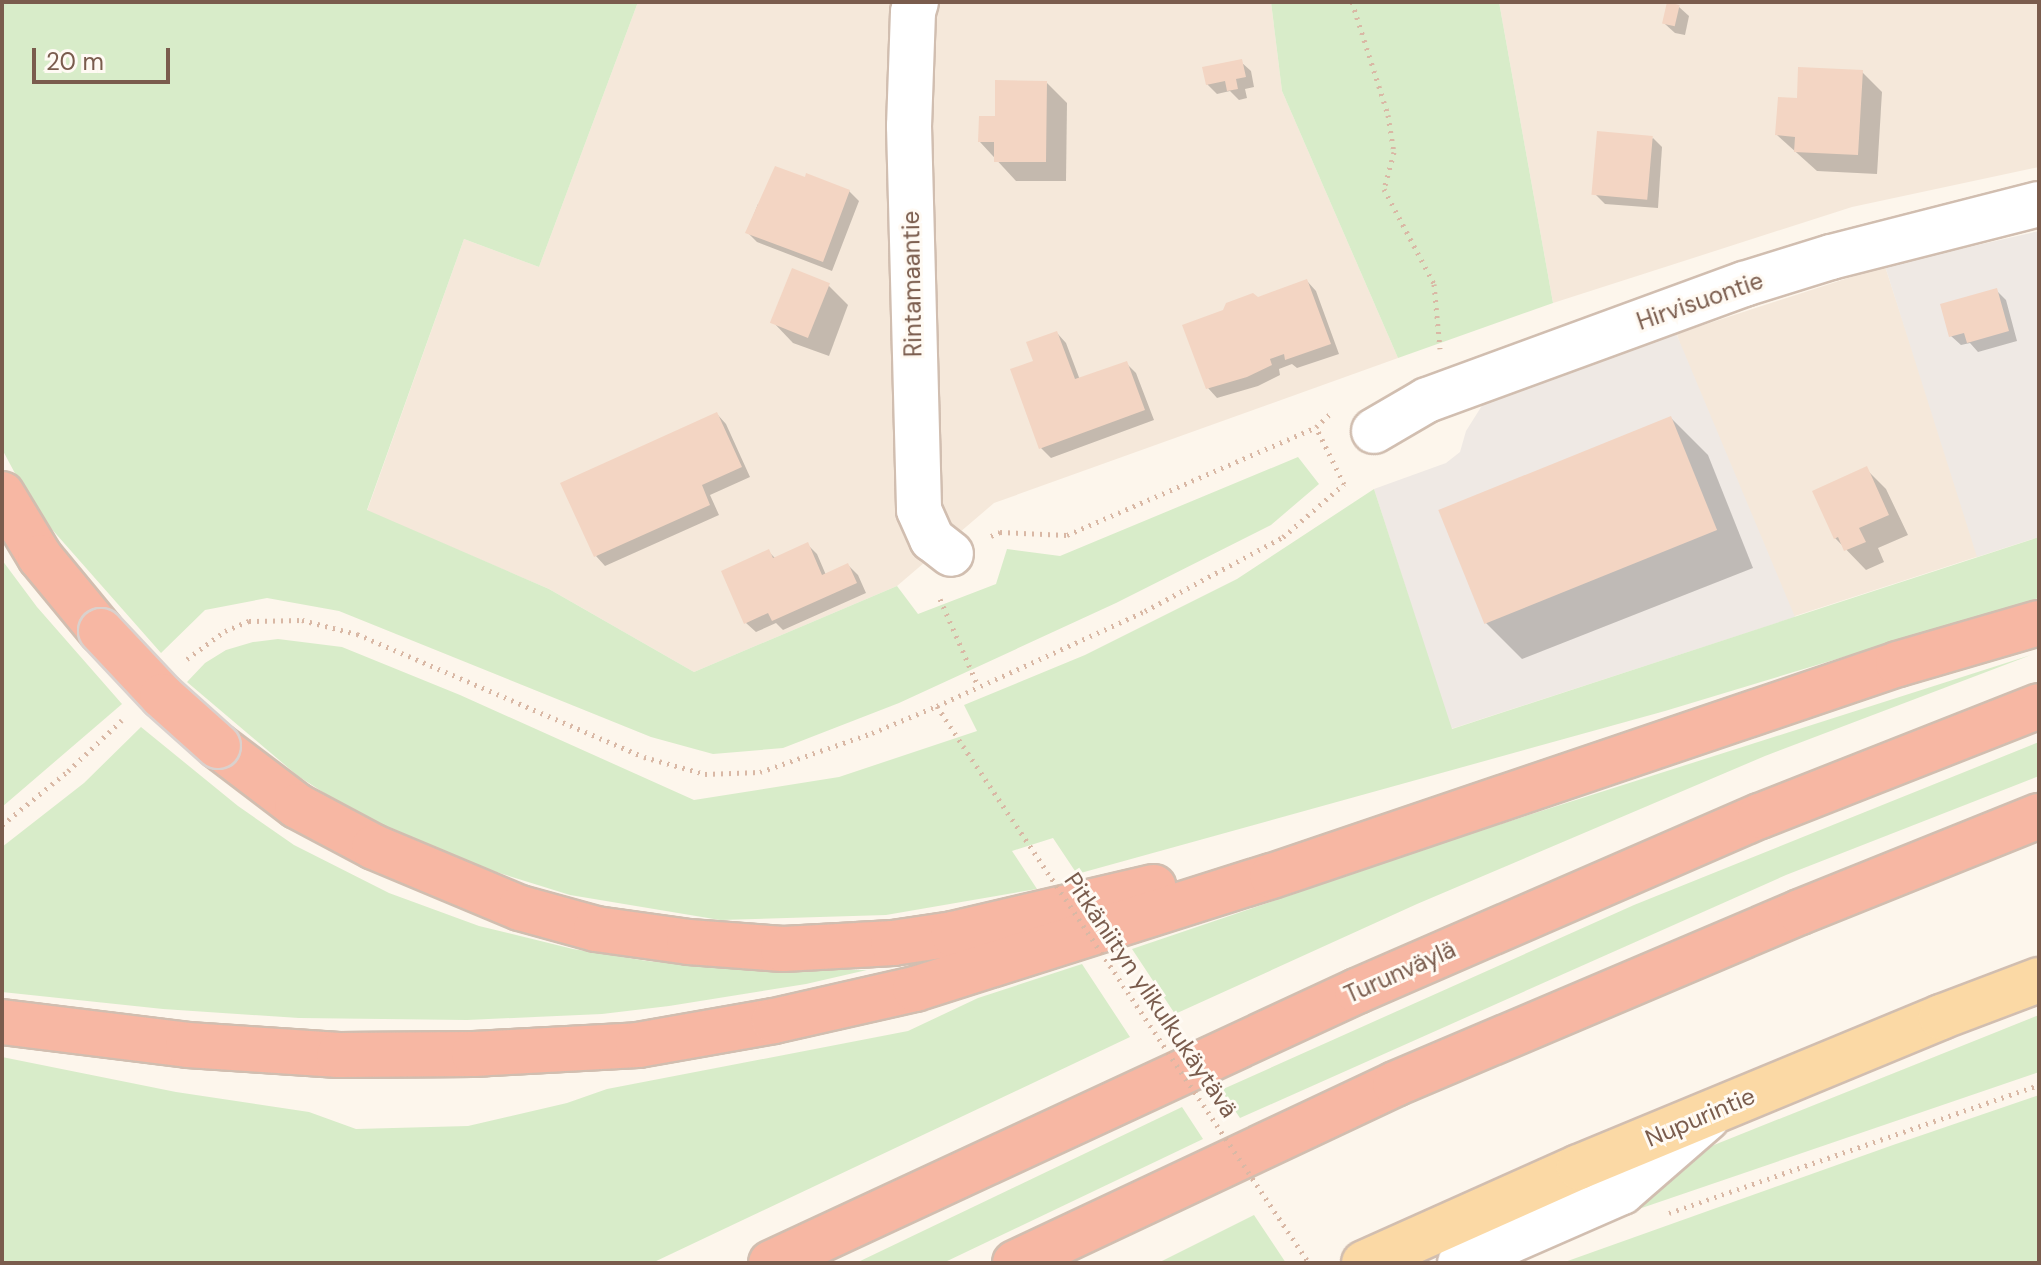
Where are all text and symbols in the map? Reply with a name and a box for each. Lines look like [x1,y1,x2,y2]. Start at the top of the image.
scale bar [36,32,174,82]
text: 20 m [46,46,104,77]
street label: Rintamaantie [896,211,928,357]
street label: Hirvisuontie [1633,266,1767,336]
street label: Pitkäniityn ylikulkukäytävä [1058,867,1244,1123]
street label: Turunväylä [1340,935,1460,1009]
street label: Nupurintie [1641,1081,1759,1153]

